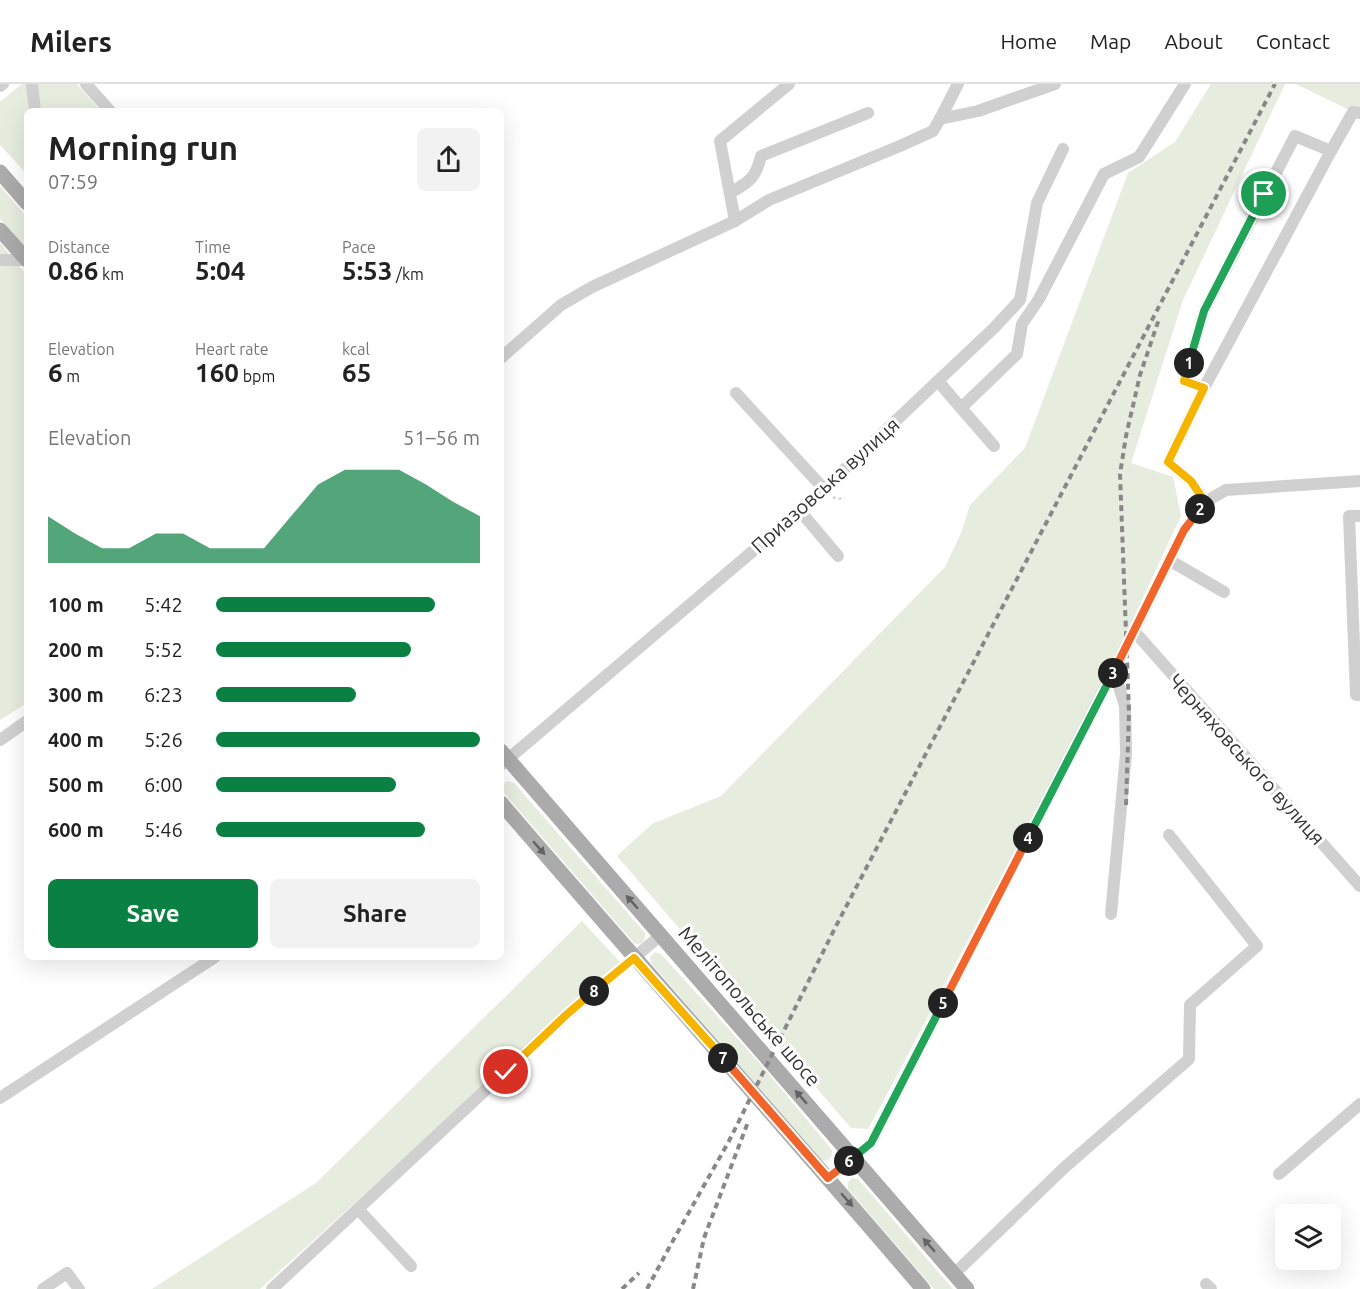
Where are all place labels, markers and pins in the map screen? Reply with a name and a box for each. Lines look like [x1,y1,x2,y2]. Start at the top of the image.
pin [1238,168,1289,219]
pin: 1 [1174,348,1204,378]
pin: 2 [1185,494,1215,524]
pin: 3 [1098,658,1128,688]
pin: 4 [1013,823,1043,853]
pin: 8 [579,976,609,1006]
pin: 5 [928,988,958,1018]
pin: 7 [708,1043,738,1073]
pin [480,1046,531,1097]
pin: 6 [834,1146,864,1176]

